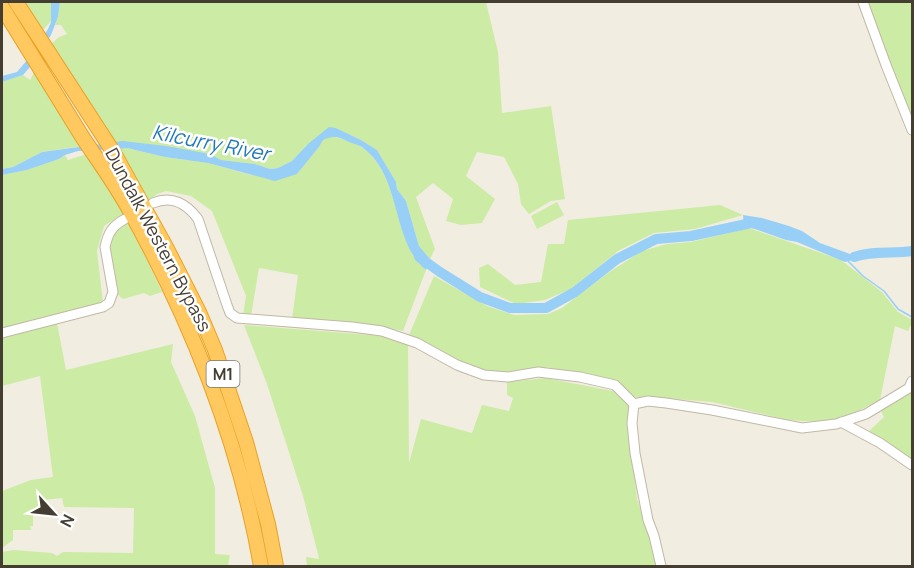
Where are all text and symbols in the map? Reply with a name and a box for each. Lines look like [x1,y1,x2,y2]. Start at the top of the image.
water label: Kilcurry River [150,118,275,168]
street label: Dundalk Western Bypass [100,143,218,336]
road number: M1 [206,361,240,387]
north arrow [24,484,84,544]
text: N [55,511,80,531]

